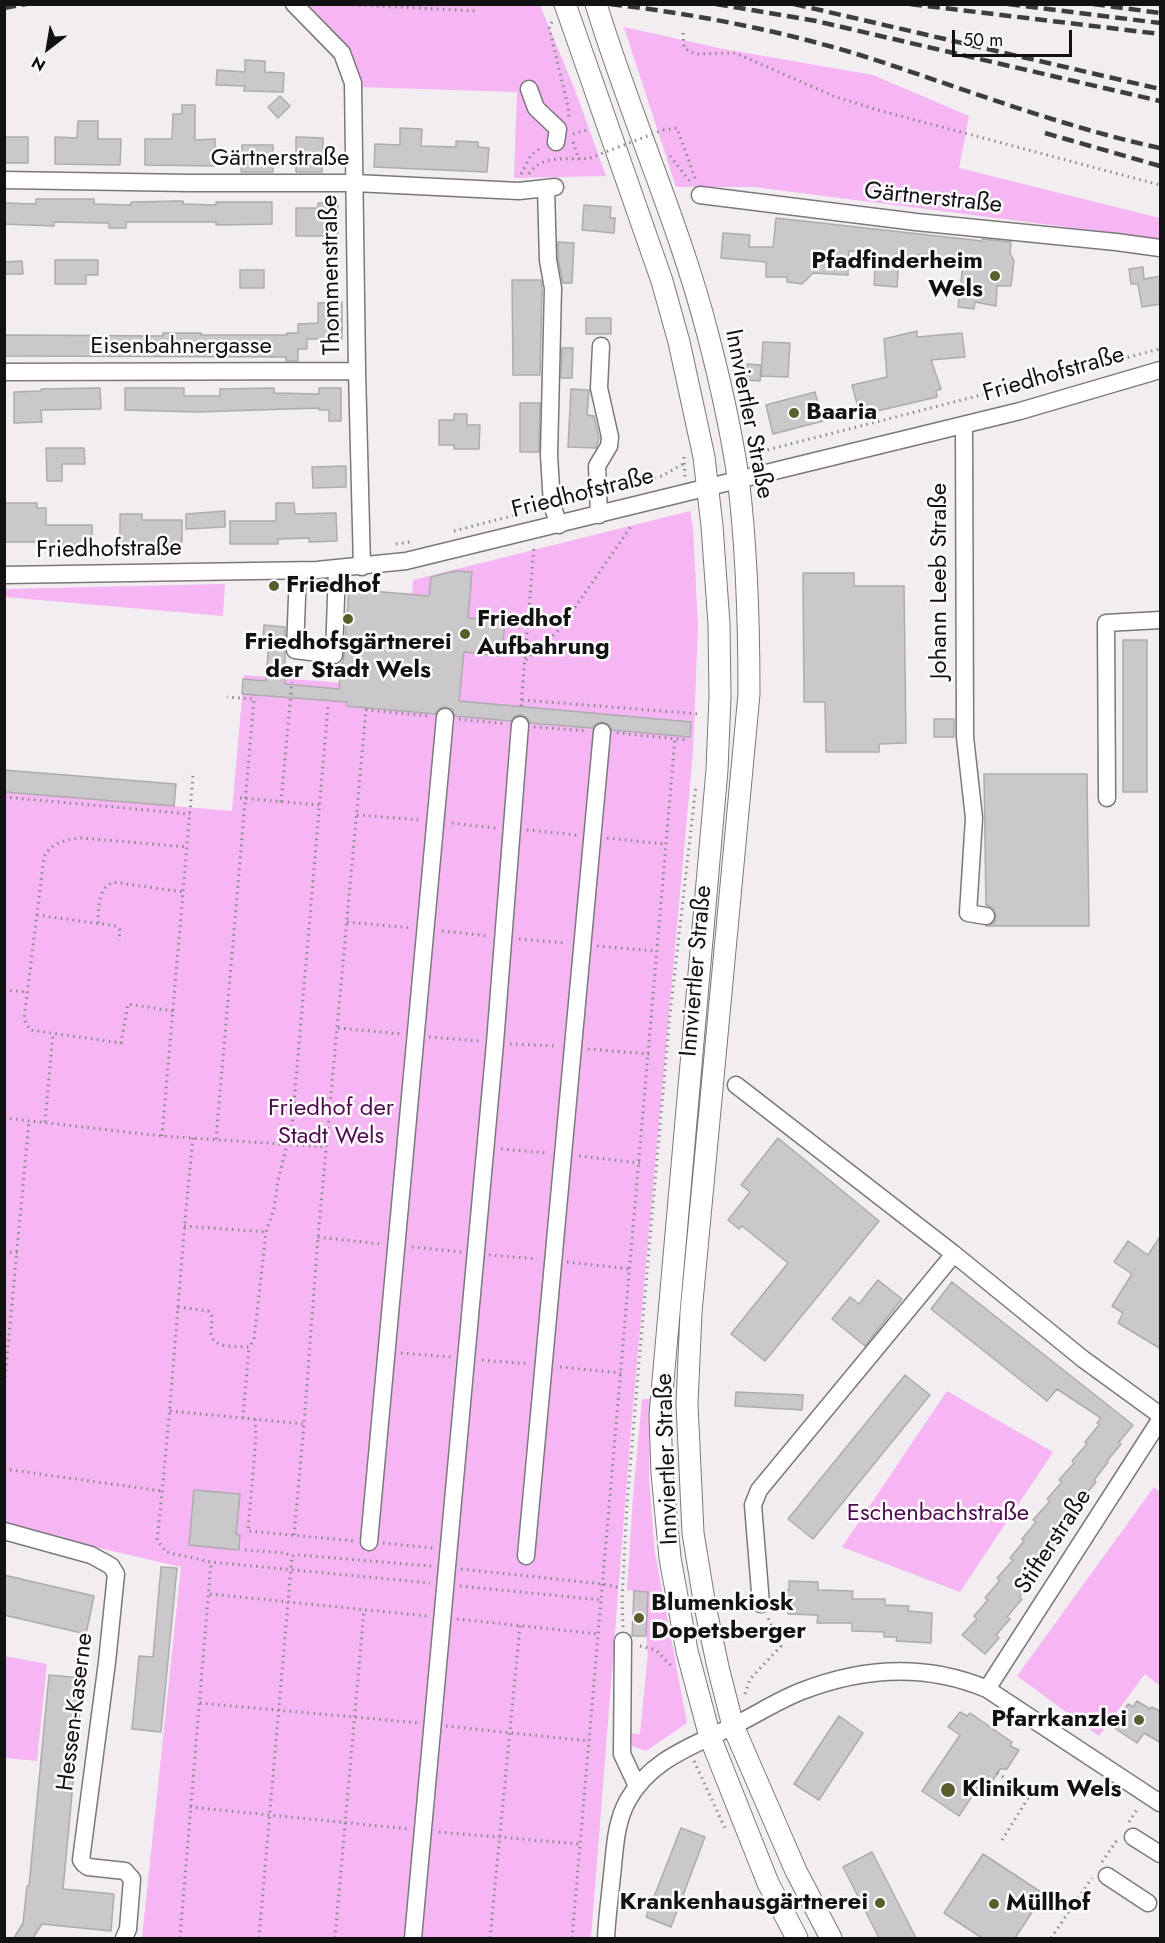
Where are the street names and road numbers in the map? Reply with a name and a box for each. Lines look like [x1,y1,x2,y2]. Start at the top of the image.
street label: Gärtnerstraße [211,145,349,173]
street label: Gärtnerstraße [863,177,1003,221]
street label: Thommenstraße [316,195,348,355]
street label: Innviertler Straße [717,327,779,501]
street label: Eisenbahnergasse [90,333,272,361]
street label: Friedhofstraße [980,341,1128,409]
street label: Friedhofstraße [509,462,657,526]
street label: Johann Leeb Straße [926,483,954,679]
street label: Friedhofstraße [36,534,182,566]
street label: Innviertler Straße [675,884,719,1058]
street label: Innviertler Straße [651,1373,685,1545]
street label: Stifterstraße [1009,1484,1099,1600]
street label: Hessen-Kaserne [52,1631,100,1793]

